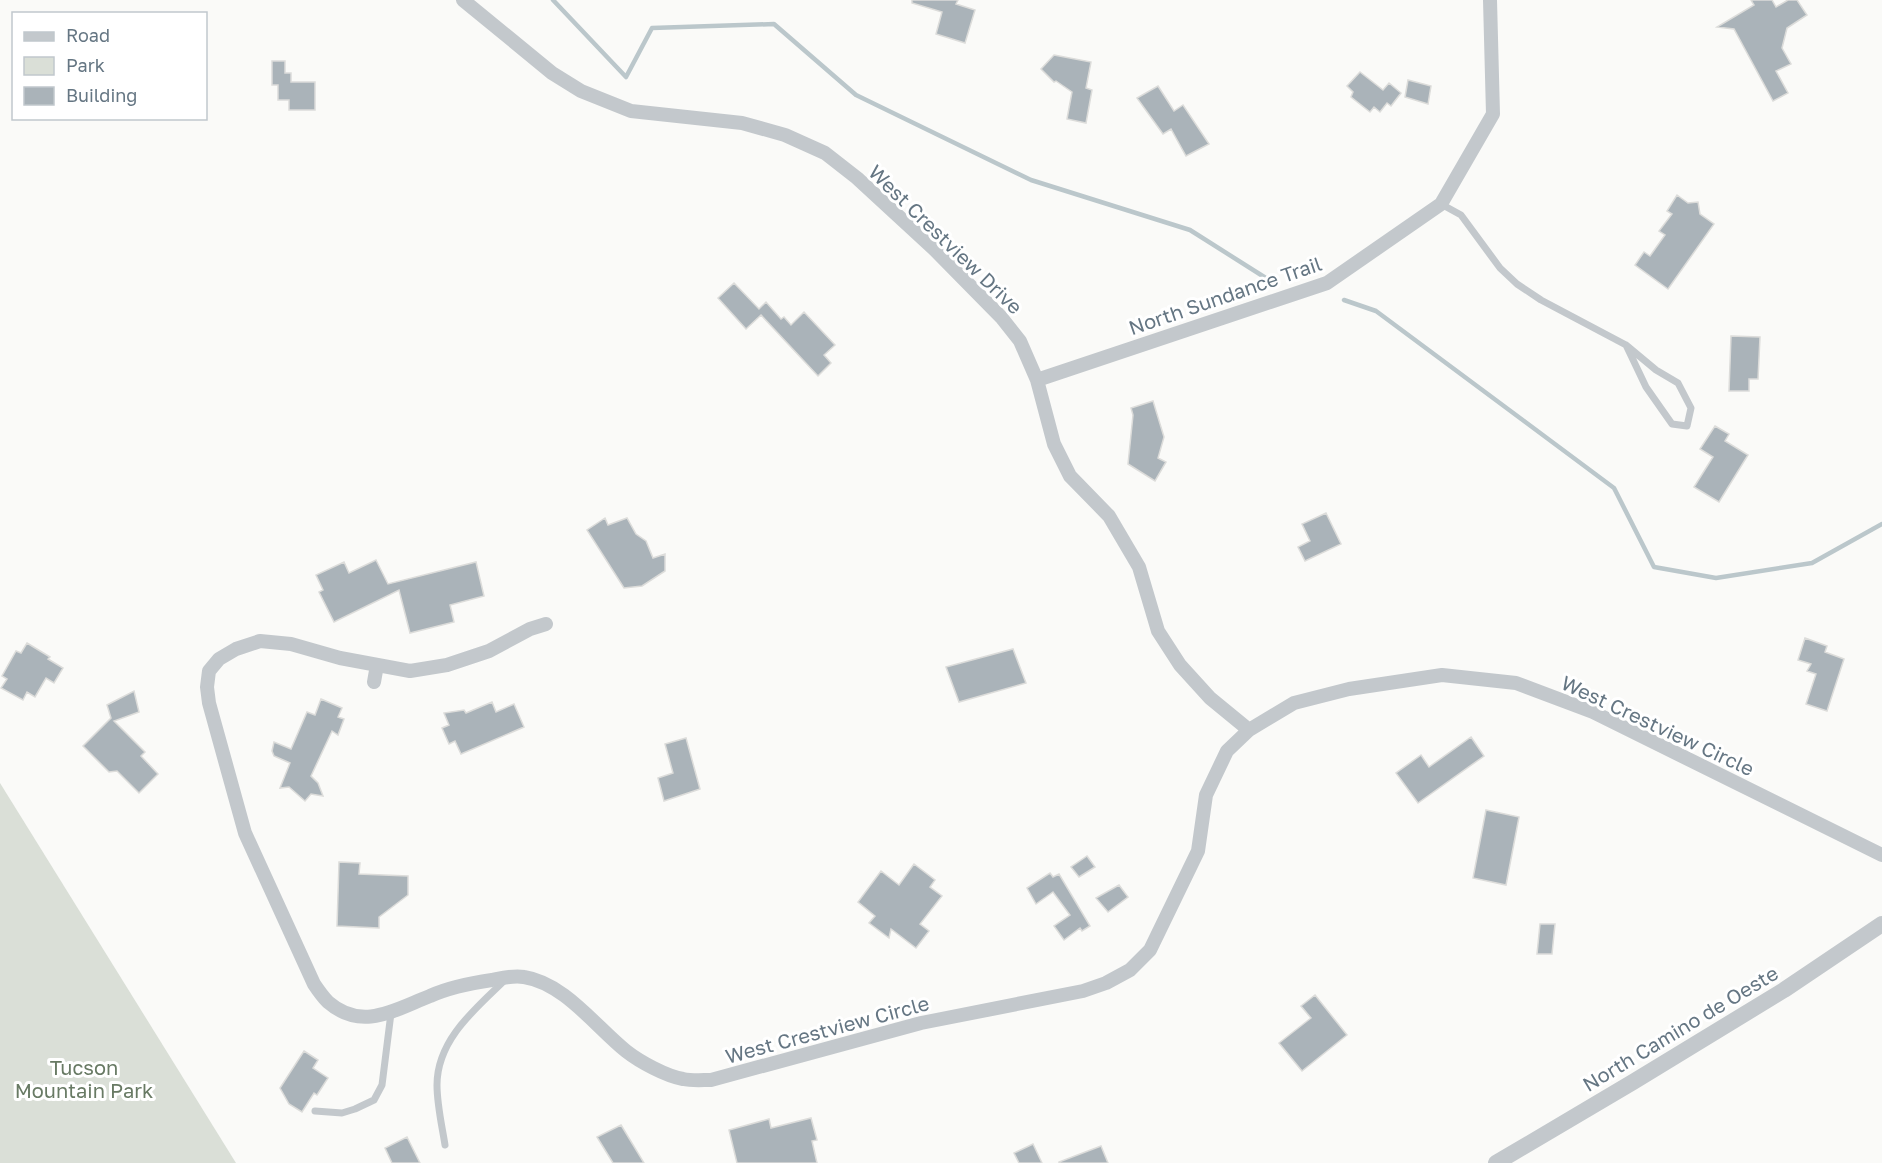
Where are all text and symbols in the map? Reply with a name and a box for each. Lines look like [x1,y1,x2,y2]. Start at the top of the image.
legend [12,12,207,120]
text: Road [66,24,110,46]
text: Park [66,54,105,76]
text: Building [66,84,137,106]
street label: West Crestview Drive [864,159,1028,319]
street label: North Sundance Trail [1125,251,1325,339]
street label: West Crestview Circle [1558,670,1758,780]
street label: North Camino de Oeste [1578,960,1782,1096]
street label: West Crestview Circle [723,990,931,1068]
park label: Tucson Mountain Park [15,1055,153,1102]

